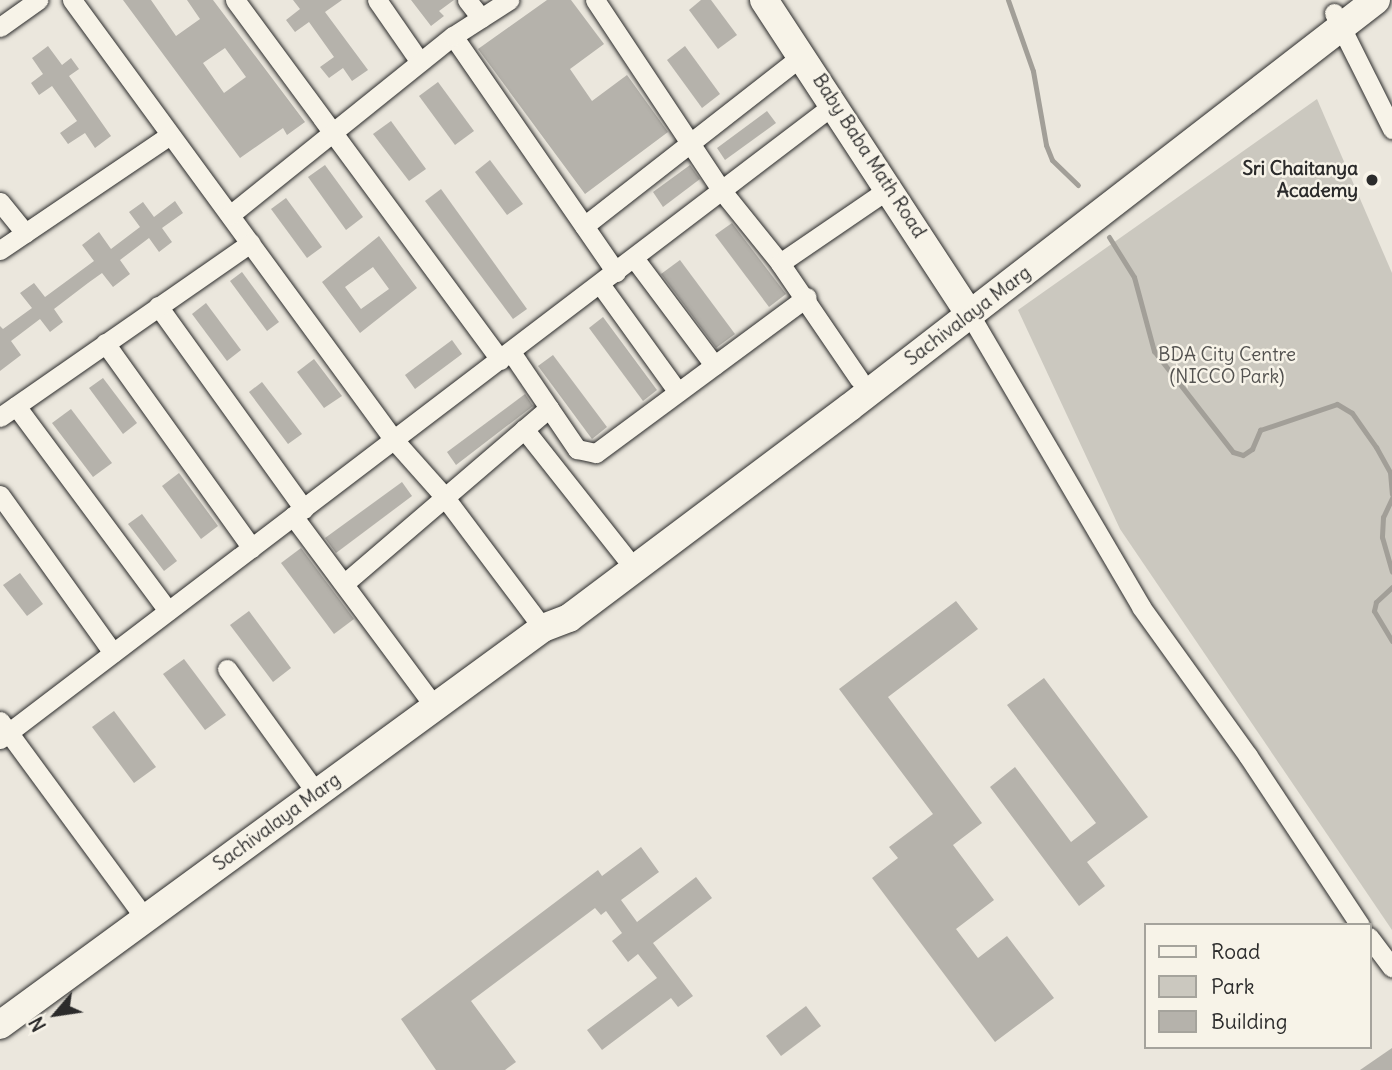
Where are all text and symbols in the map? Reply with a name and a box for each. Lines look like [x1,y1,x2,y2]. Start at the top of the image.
street label: Baby Baba Math Road [807,70,931,242]
place label: Sri Chaitanya Academy [1243,158,1358,202]
marker: Sri Chaitanya Academy [1364,172,1380,188]
street label: Sachivalaya Marg [901,261,1035,371]
park label: BDA City Centre (NICCO Park) [1158,344,1296,388]
street label: Sachivalaya Marg [209,768,345,876]
legend [1144,923,1371,1049]
text: Road [1211,938,1260,965]
text: Park [1211,973,1254,1000]
north arrow [21,979,91,1049]
text: Building [1211,1008,1287,1035]
text: N [24,1013,51,1036]

